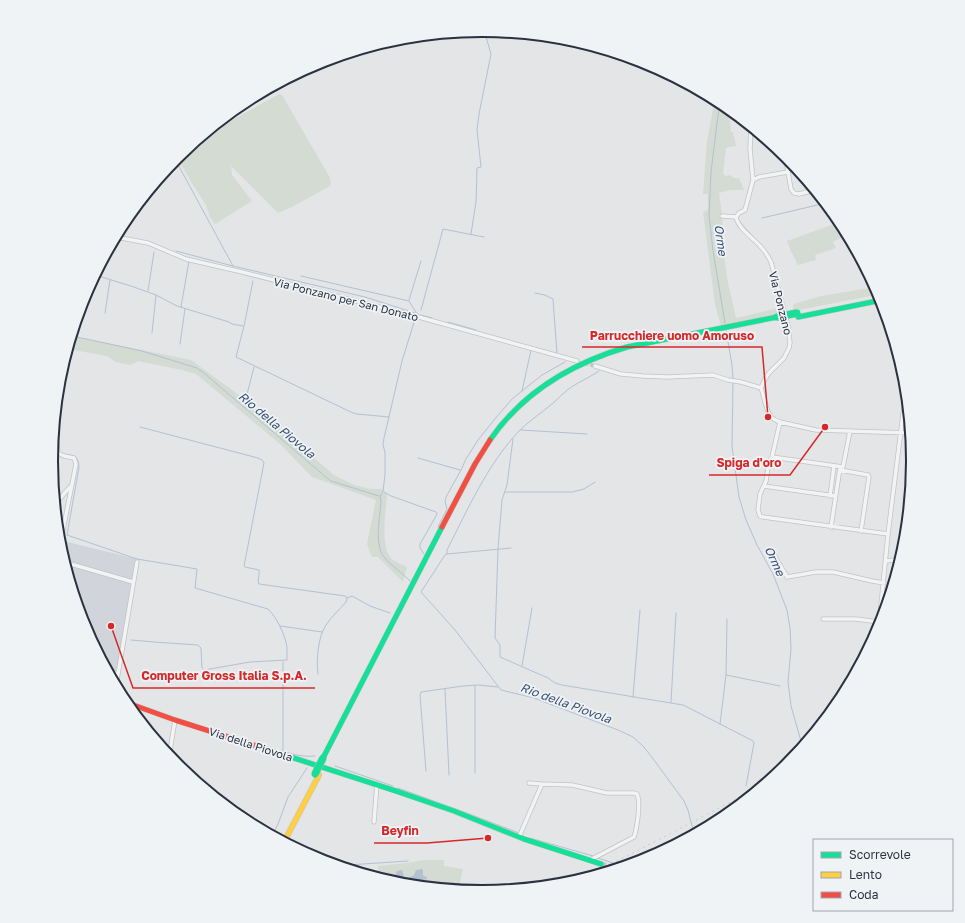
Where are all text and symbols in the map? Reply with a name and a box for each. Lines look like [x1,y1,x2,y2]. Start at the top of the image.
water label: Orme [711,224,731,257]
street label: Via Ponzano [767,270,795,336]
street label: Via Ponzano per San Donato [272,275,420,323]
callout: Parrucchiere uomo Amoruso [582,323,762,347]
text: Parrucchiere uomo Amoruso [590,328,754,343]
water label: Rio della Piovola [236,388,319,462]
callout: Spiga d'oro [709,451,790,475]
text: Spiga d'oro [716,455,782,470]
water label: Orme [762,544,789,579]
callout: Computer Gross Italia S.p.A. [133,664,315,688]
text: Computer Gross Italia S.p.A. [141,668,307,683]
water label: Rio della Piovola [518,680,615,727]
street label: Via della Piovola [208,724,294,764]
callout: Beyfin [374,819,427,843]
text: Beyfin [381,823,419,838]
legend [813,839,953,911]
text: Scorrevole [849,847,911,862]
text: Lento [849,867,882,882]
text: Coda [849,887,879,902]

